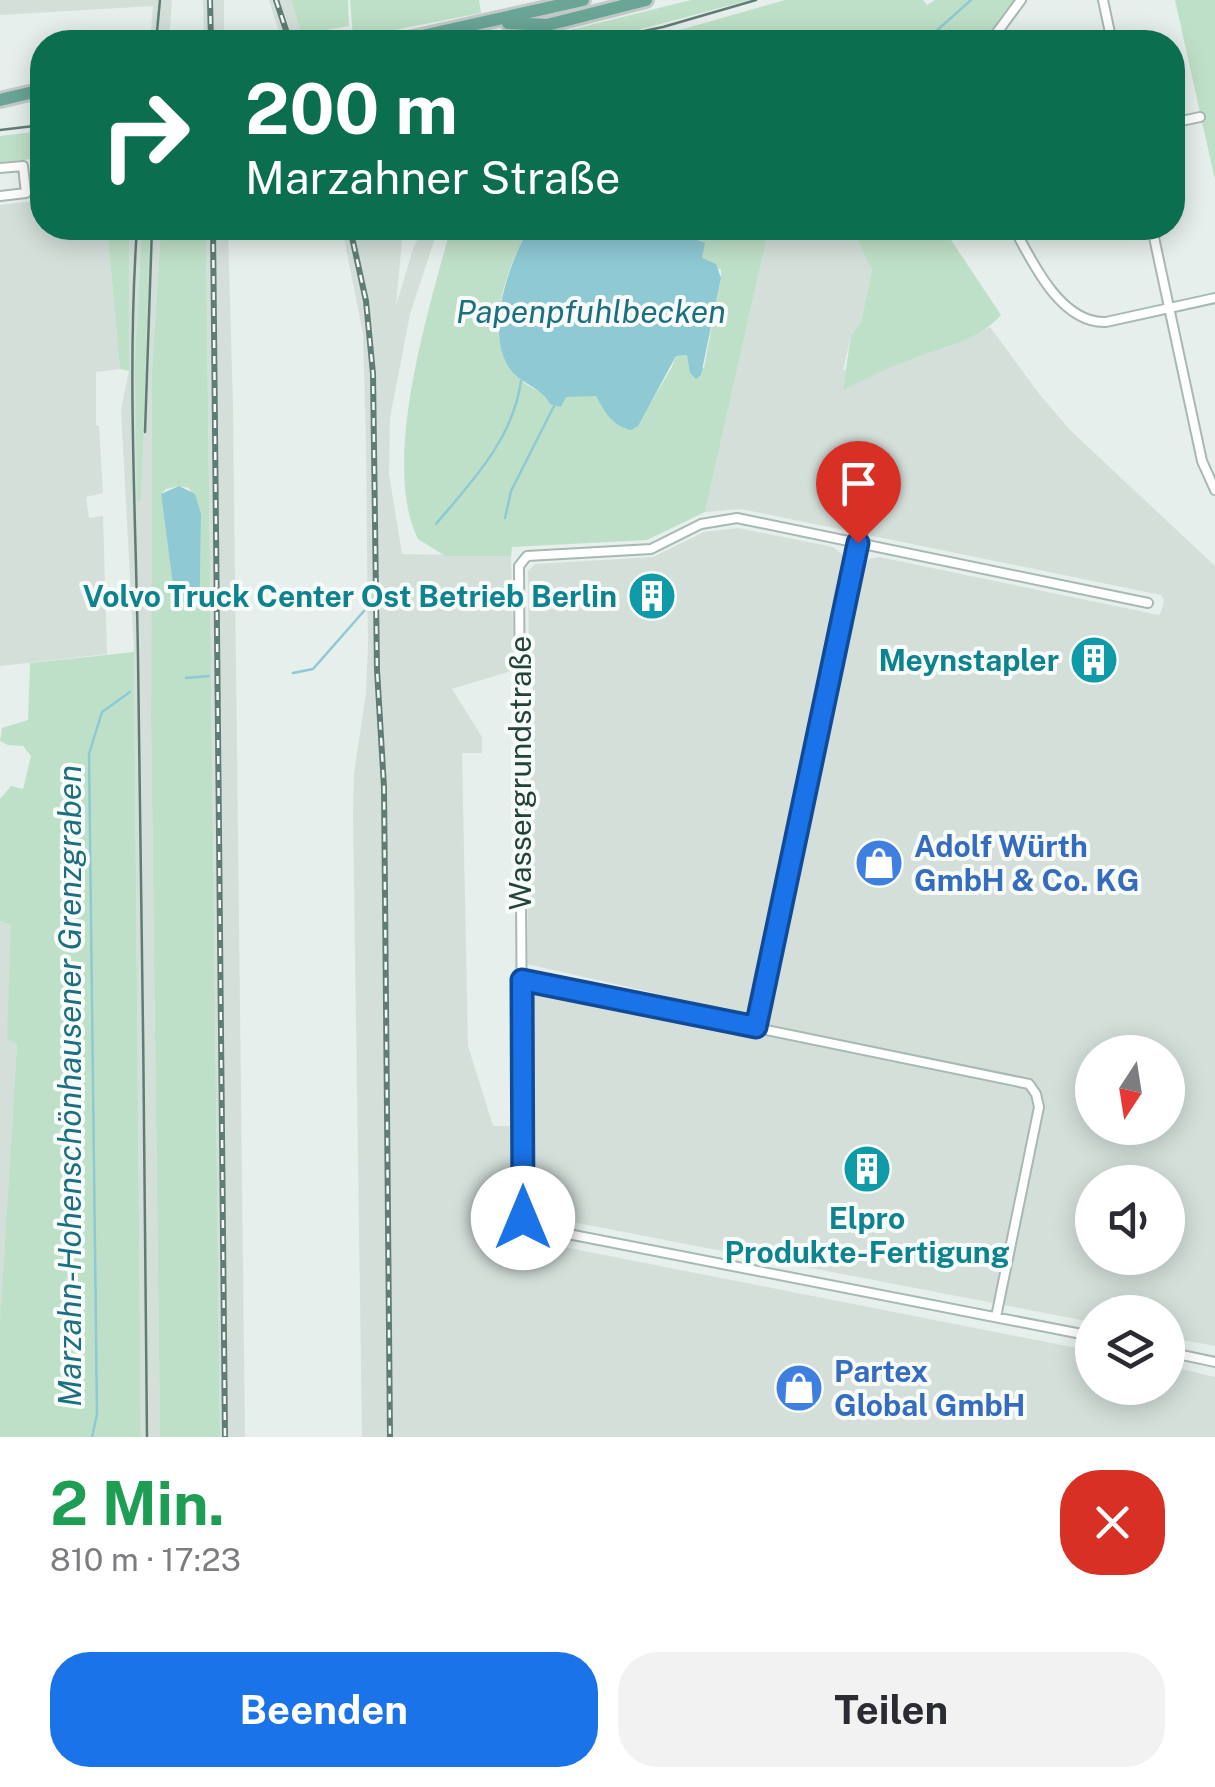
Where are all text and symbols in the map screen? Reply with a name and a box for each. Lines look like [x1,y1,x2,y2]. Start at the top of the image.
text: 200 m [245,67,458,150]
icon: right [80,70,210,200]
text: Marzahner Straße [245,151,621,204]
water label: Papenpfuhlbecken [456,293,726,330]
pin [816,441,901,544]
icon: arrive [831,456,886,511]
building icon: Volvo Truck Center Ost Betrieb Berlin [626,570,678,622]
place label: Volvo Truck Center Ost Betrieb Berlin [83,578,617,614]
building icon: Meynstapler [1068,634,1120,686]
street label: Wassergrundstraße [502,636,538,910]
place label: Meynstapler [878,642,1059,678]
water label: Marzahn-Hohenschönhausener Grenzgraben [51,765,88,1407]
place label: Adolf Würth GmbH & Co. KG [914,828,1140,898]
shop icon: Adolf Würth GmbH & Co. KG [853,837,905,889]
north arrow [1075,1035,1185,1145]
map controls [1075,1035,1185,1405]
building icon: Elpro Produkte-Fertigung [841,1143,893,1195]
button: sound [1075,1165,1185,1275]
position arrow [471,1166,575,1270]
place label: Elpro Produkte-Fertigung [724,1200,1010,1270]
button: layers [1075,1295,1185,1405]
place label: Partex Global GmbH [834,1353,1025,1423]
shop icon: Partex Global GmbH [773,1362,825,1414]
text: 2 Min. [50,1468,225,1539]
button: close [1060,1470,1165,1575]
text: 810 m · 17:23 [50,1541,241,1578]
button: Beenden [50,1652,598,1767]
button: Teilen [618,1652,1165,1767]

